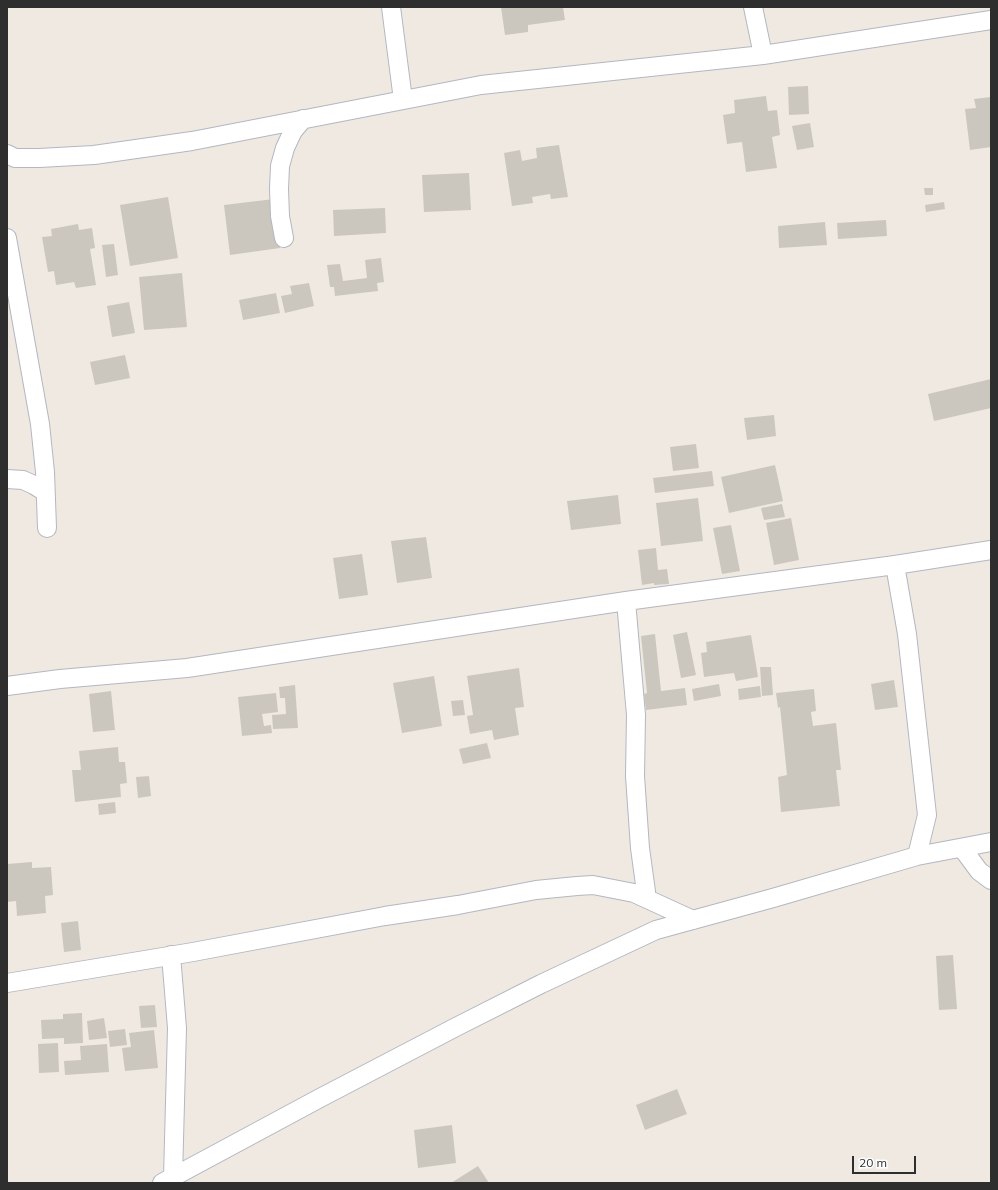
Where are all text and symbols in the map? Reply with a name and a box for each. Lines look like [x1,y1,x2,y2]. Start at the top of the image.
scale bar [854,1148,918,1174]
text: 20 m [859,1155,887,1170]

